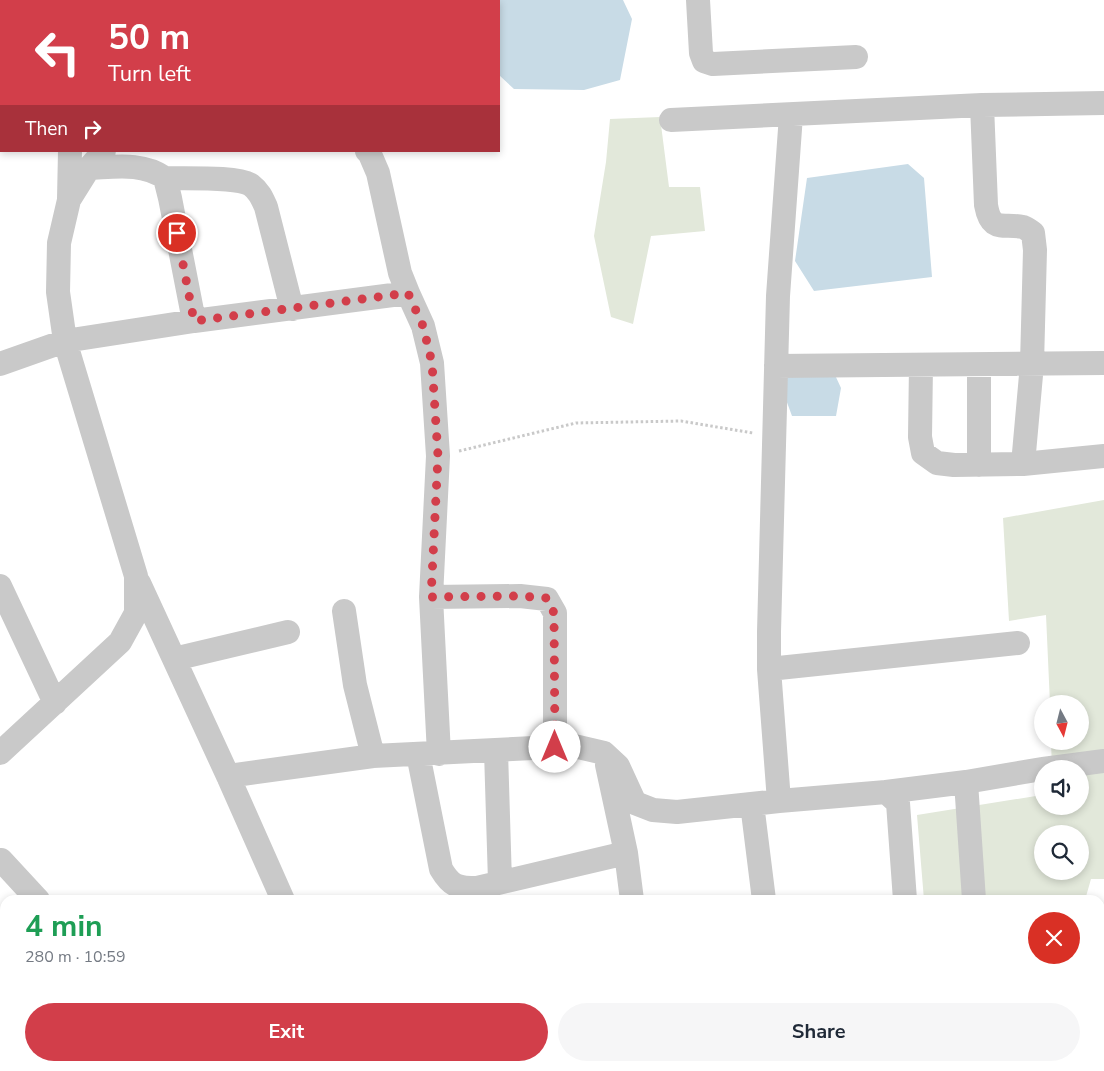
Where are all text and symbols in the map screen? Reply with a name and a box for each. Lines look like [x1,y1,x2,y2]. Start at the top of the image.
text: 50 m [108,14,190,61]
icon: left [25,20,90,85]
text: Turn left [108,59,191,89]
icon: right [78,115,106,143]
text: Then [25,116,68,142]
pin [156,212,198,254]
icon: arrive [163,219,191,247]
north arrow [1034,695,1089,750]
map controls [1034,695,1089,880]
position arrow [528,720,580,772]
button: sound [1034,760,1089,815]
button: search [1034,825,1089,880]
text: 4 min [25,906,103,947]
button: close [1028,912,1080,964]
text: 280 m · 10:59 [25,946,126,968]
button: Exit [25,1003,548,1061]
button: Share [558,1003,1080,1061]

